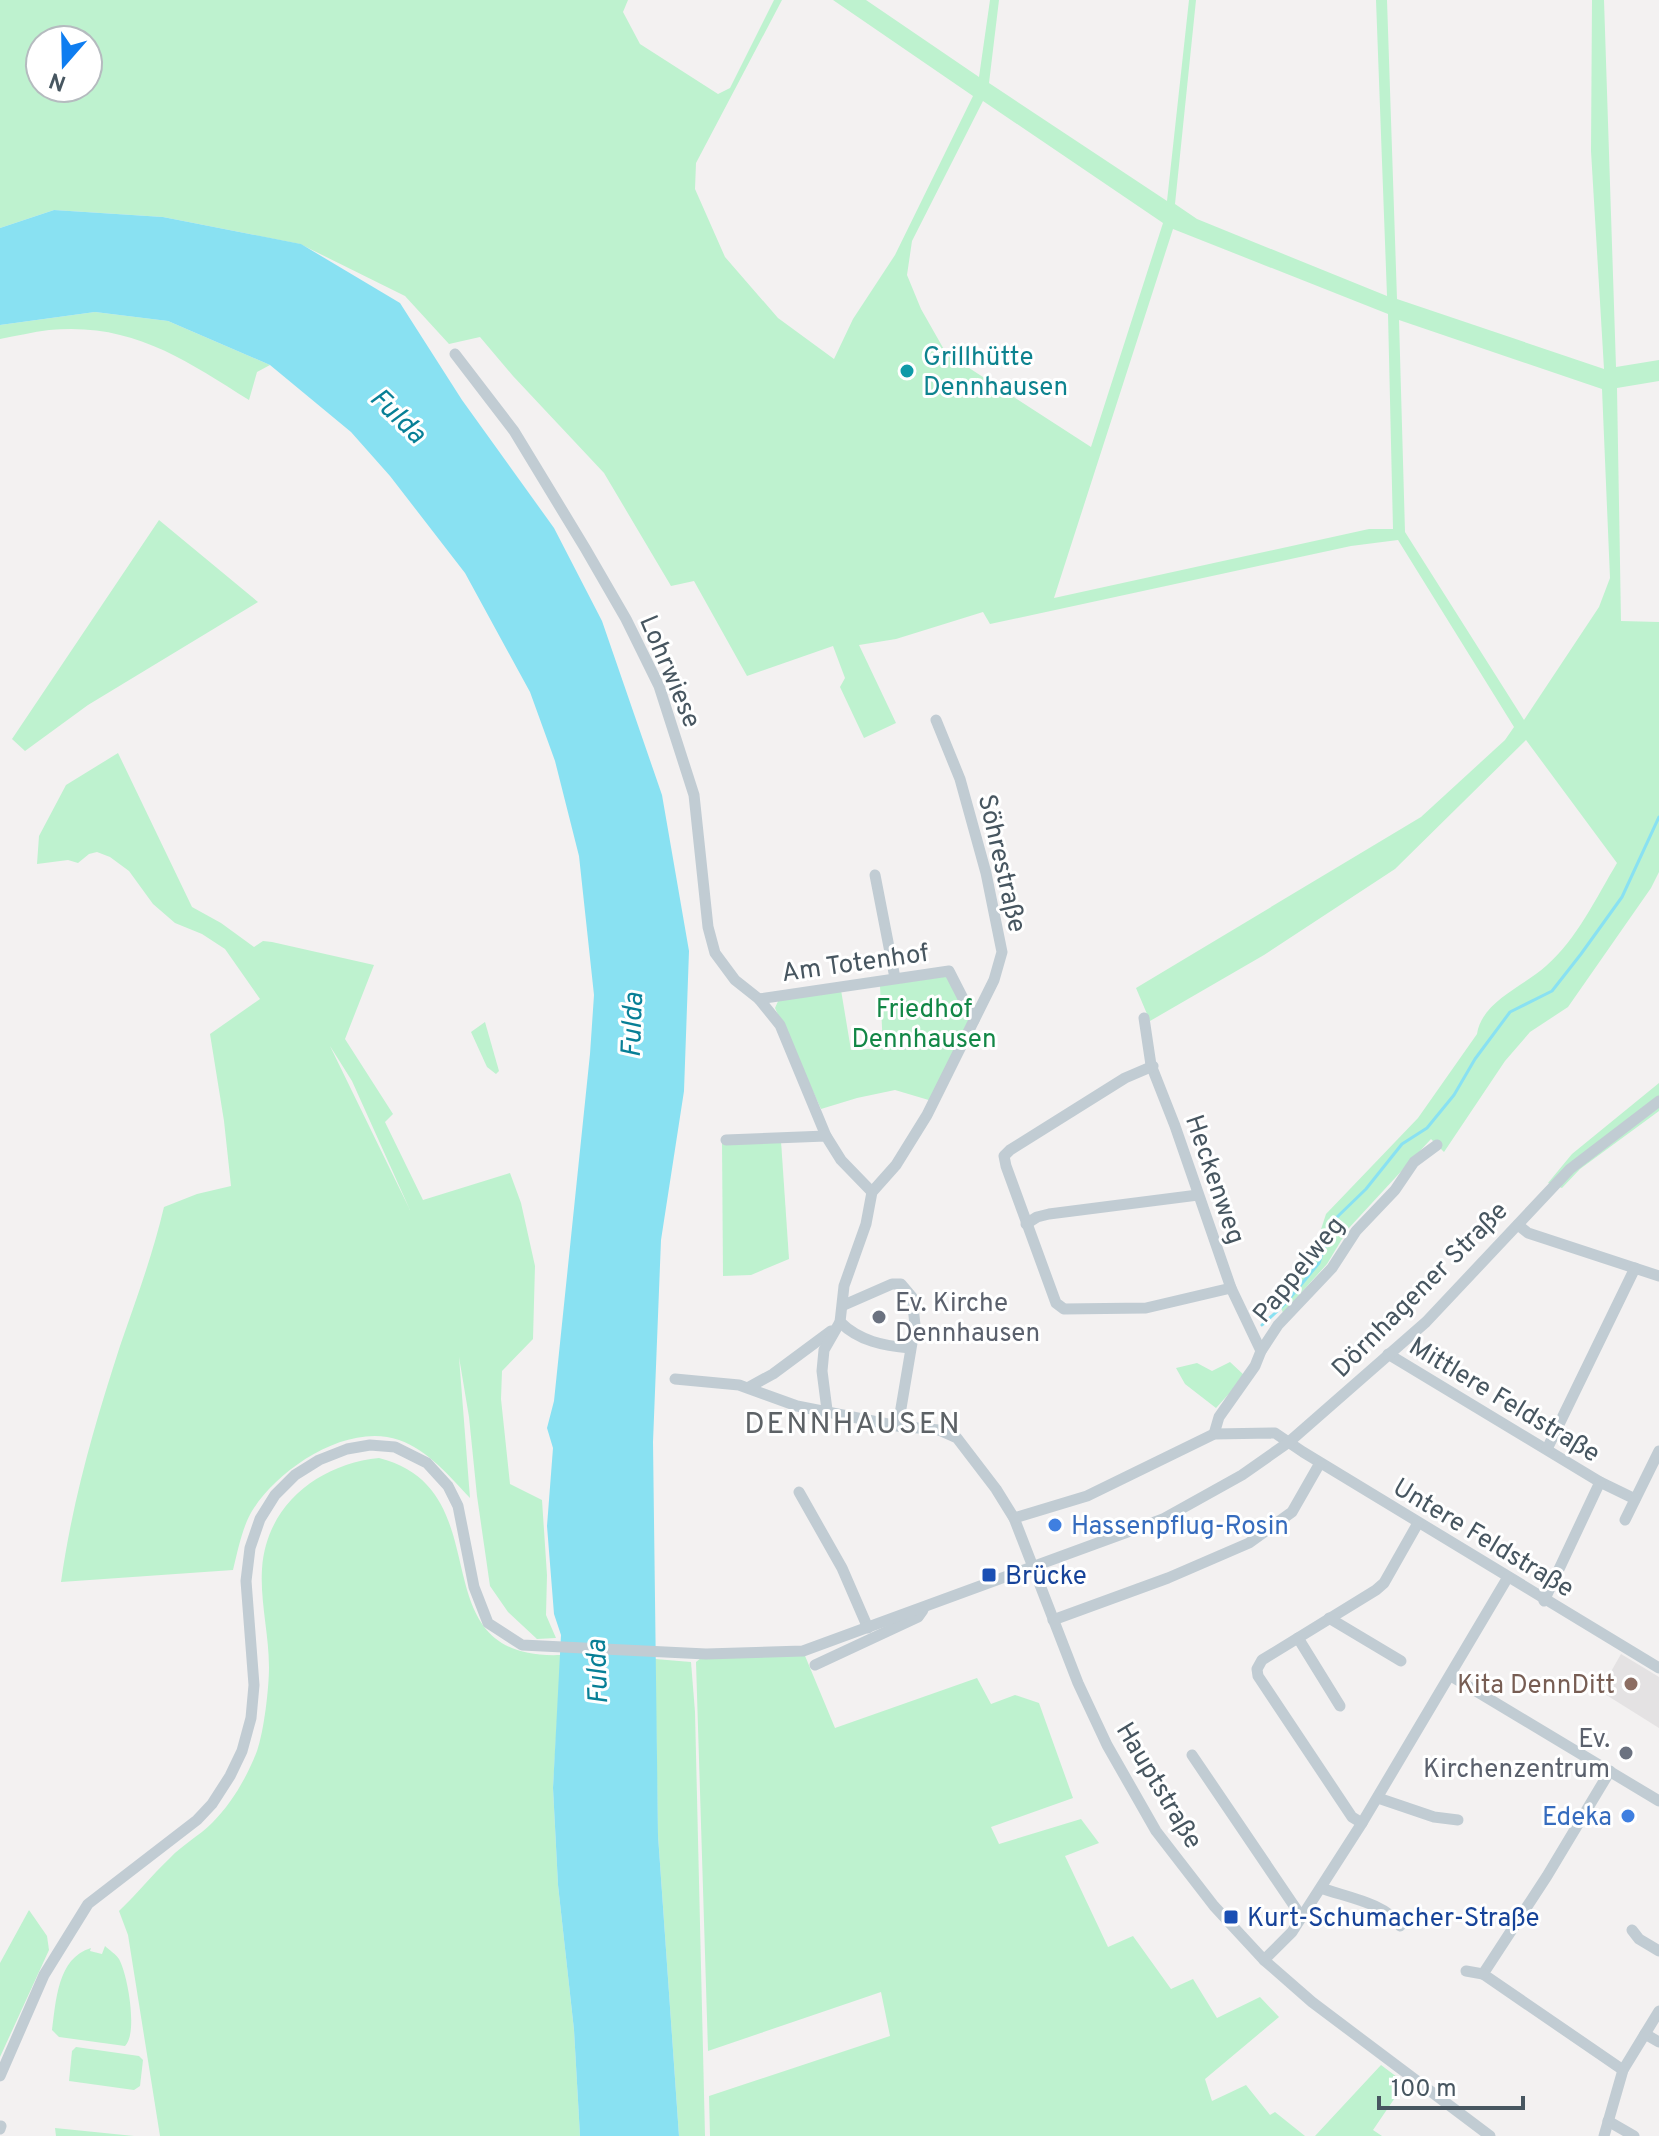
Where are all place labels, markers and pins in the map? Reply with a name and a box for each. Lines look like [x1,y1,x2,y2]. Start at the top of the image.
place label: Grillhütte Dennhausen [923,342,1068,405]
marker: Grillhütte Dennhausen [898,362,916,380]
place label: Ev. Kirche Dennhausen [895,1288,1040,1351]
marker: Ev. Kirche Dennhausen [870,1308,888,1326]
place label: Hassenpflug-Rosin [1071,1511,1289,1544]
marker: Hassenpflug-Rosin [1046,1516,1064,1534]
place label: Brücke [1005,1561,1087,1594]
marker: Brücke [980,1566,998,1584]
place label: Kita DennDitt [1457,1670,1615,1703]
marker: Kita DennDitt [1622,1675,1640,1693]
place label: Ev. Kirchenzentrum [1423,1724,1610,1787]
marker: Ev. Kirchenzentrum [1617,1744,1635,1762]
place label: Edeka [1542,1802,1612,1835]
marker: Edeka [1619,1807,1637,1825]
place label: Kurt-Schumacher-Straße [1247,1903,1539,1936]
marker: Kurt-Schumacher-Straße [1222,1908,1240,1926]

